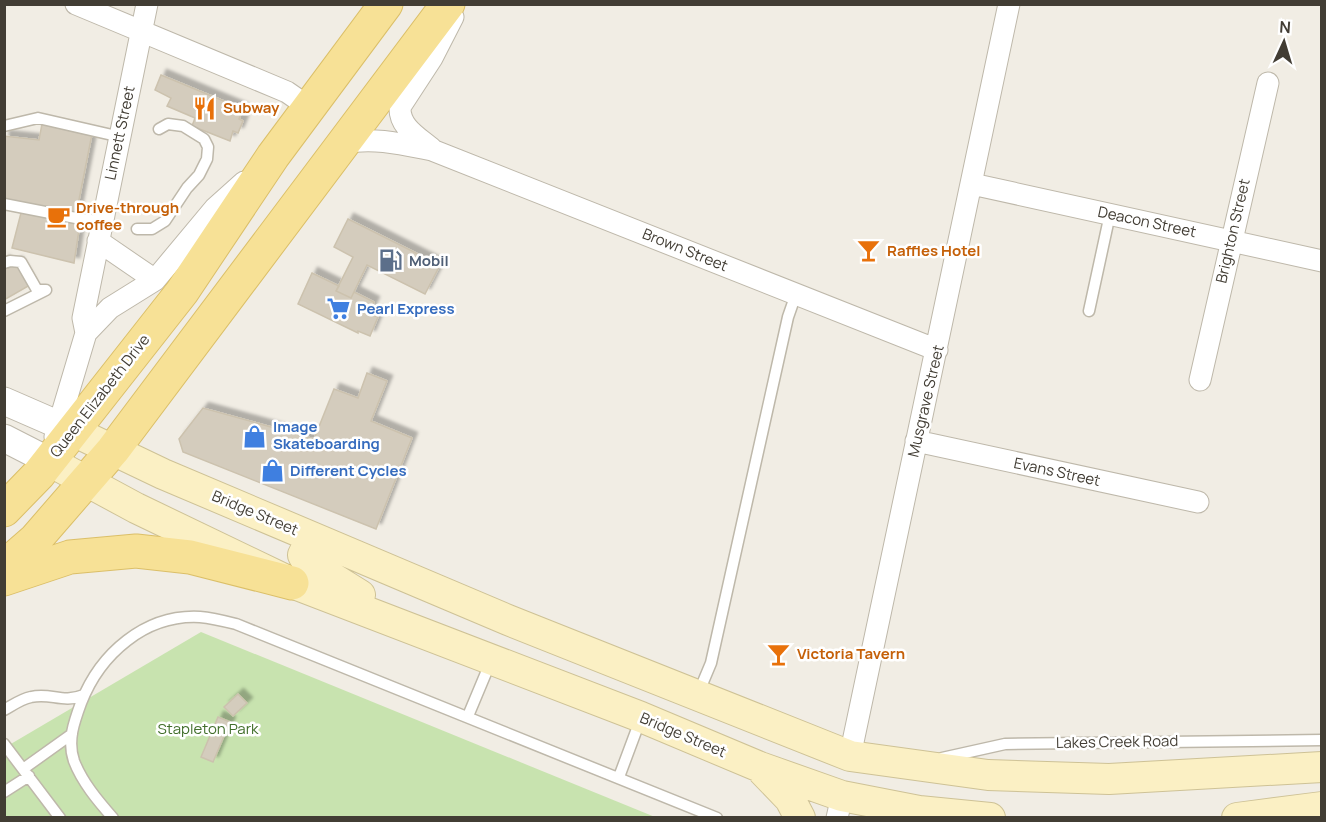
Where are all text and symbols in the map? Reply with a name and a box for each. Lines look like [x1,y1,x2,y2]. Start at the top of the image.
north arrow [1254,12,1314,72]
text: N [1279,16,1292,38]
street label: Linnett Street [99,84,140,182]
restaurant icon: Subway [192,95,218,121]
place label: Subway [223,97,280,118]
street label: Brighton Street [1210,177,1255,285]
place label: Drive-through coffee [76,197,179,235]
street label: Deacon Street [1096,201,1198,242]
cafe icon: Drive-through coffee [45,204,71,230]
street label: Brown Street [639,223,731,276]
bar icon: Raffles Hotel [856,238,882,264]
place label: Raffles Hotel [887,240,981,261]
fuel station icon: Mobil [378,248,404,274]
place label: Mobil [409,250,449,271]
supermarket icon: Pearl Express [326,296,352,322]
place label: Pearl Express [357,298,455,319]
street label: Queen Elizabeth Drive [45,330,155,462]
street label: Musgrave Street [902,343,949,459]
place label: Image Skateboarding [273,416,380,454]
shop icon: Image Skateboarding [242,423,268,449]
street label: Evans Street [1012,452,1102,491]
shop icon: Different Cycles [259,458,285,484]
place label: Different Cycles [290,460,407,481]
street label: Bridge Street [209,485,302,540]
bar icon: Victoria Tavern [766,641,792,667]
place label: Victoria Tavern [797,643,905,664]
street label: Bridge Street [637,707,730,762]
park label: Stapleton Park [157,718,259,739]
street label: Lakes Creek Road [1056,730,1178,753]

